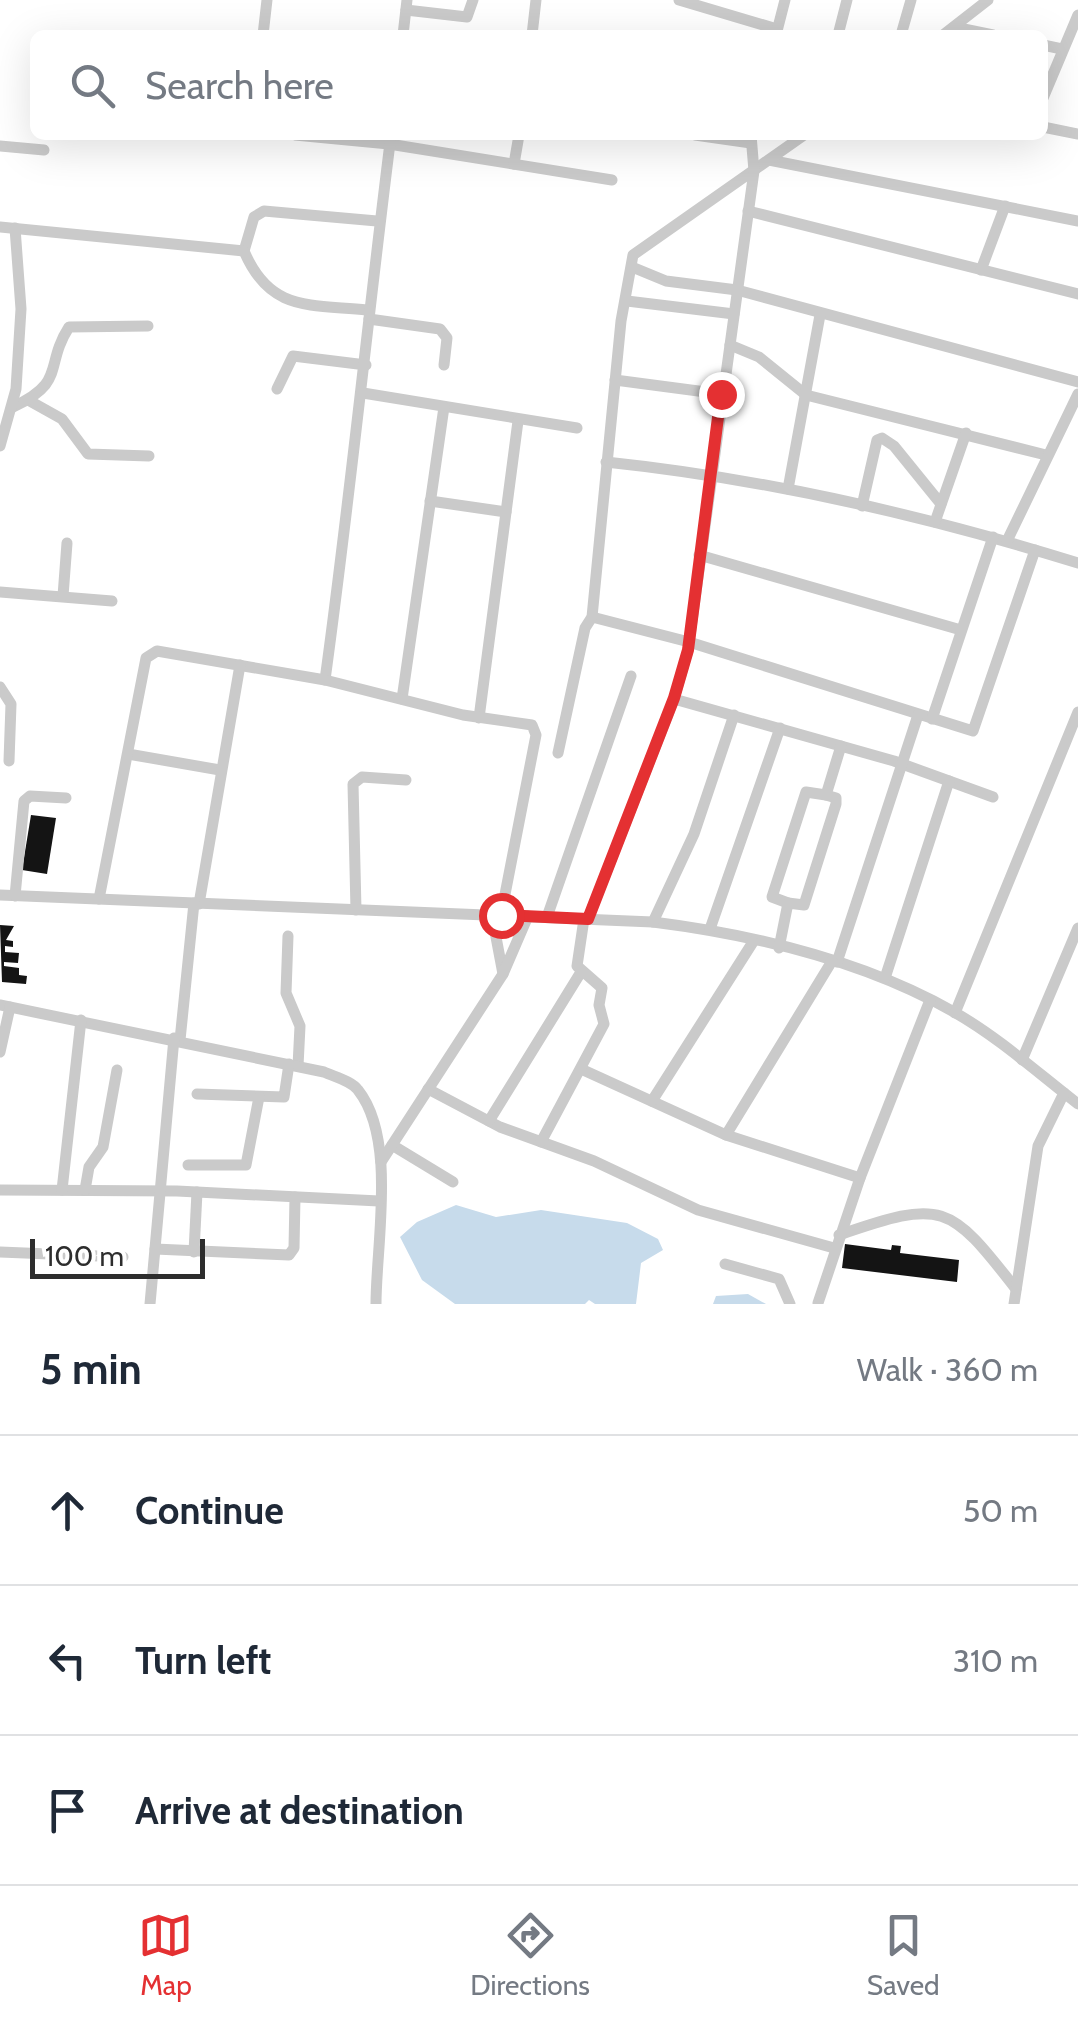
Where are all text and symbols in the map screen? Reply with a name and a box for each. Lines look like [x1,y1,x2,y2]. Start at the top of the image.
search box [30,30,1048,140]
icon: search [65,58,120,113]
text: Search here [145,62,334,109]
route end [699,372,745,418]
route start [479,893,525,939]
scale bar [30,1234,205,1278]
text: 100 m [45,1239,124,1273]
text: 5 min [40,1343,142,1395]
text: Walk · 360 m [857,1350,1038,1389]
icon: ahead [40,1483,95,1538]
text: Continue [135,1487,284,1534]
text: 50 m [963,1491,1038,1530]
icon: left [40,1633,95,1688]
text: Turn left [135,1637,271,1684]
text: 310 m [953,1641,1038,1680]
icon: arrive [40,1783,95,1838]
text: Arrive at destination [135,1787,464,1834]
tab: Map [138,1908,193,2002]
tab: Directions [470,1908,590,2002]
tab: Saved [867,1908,940,2002]

